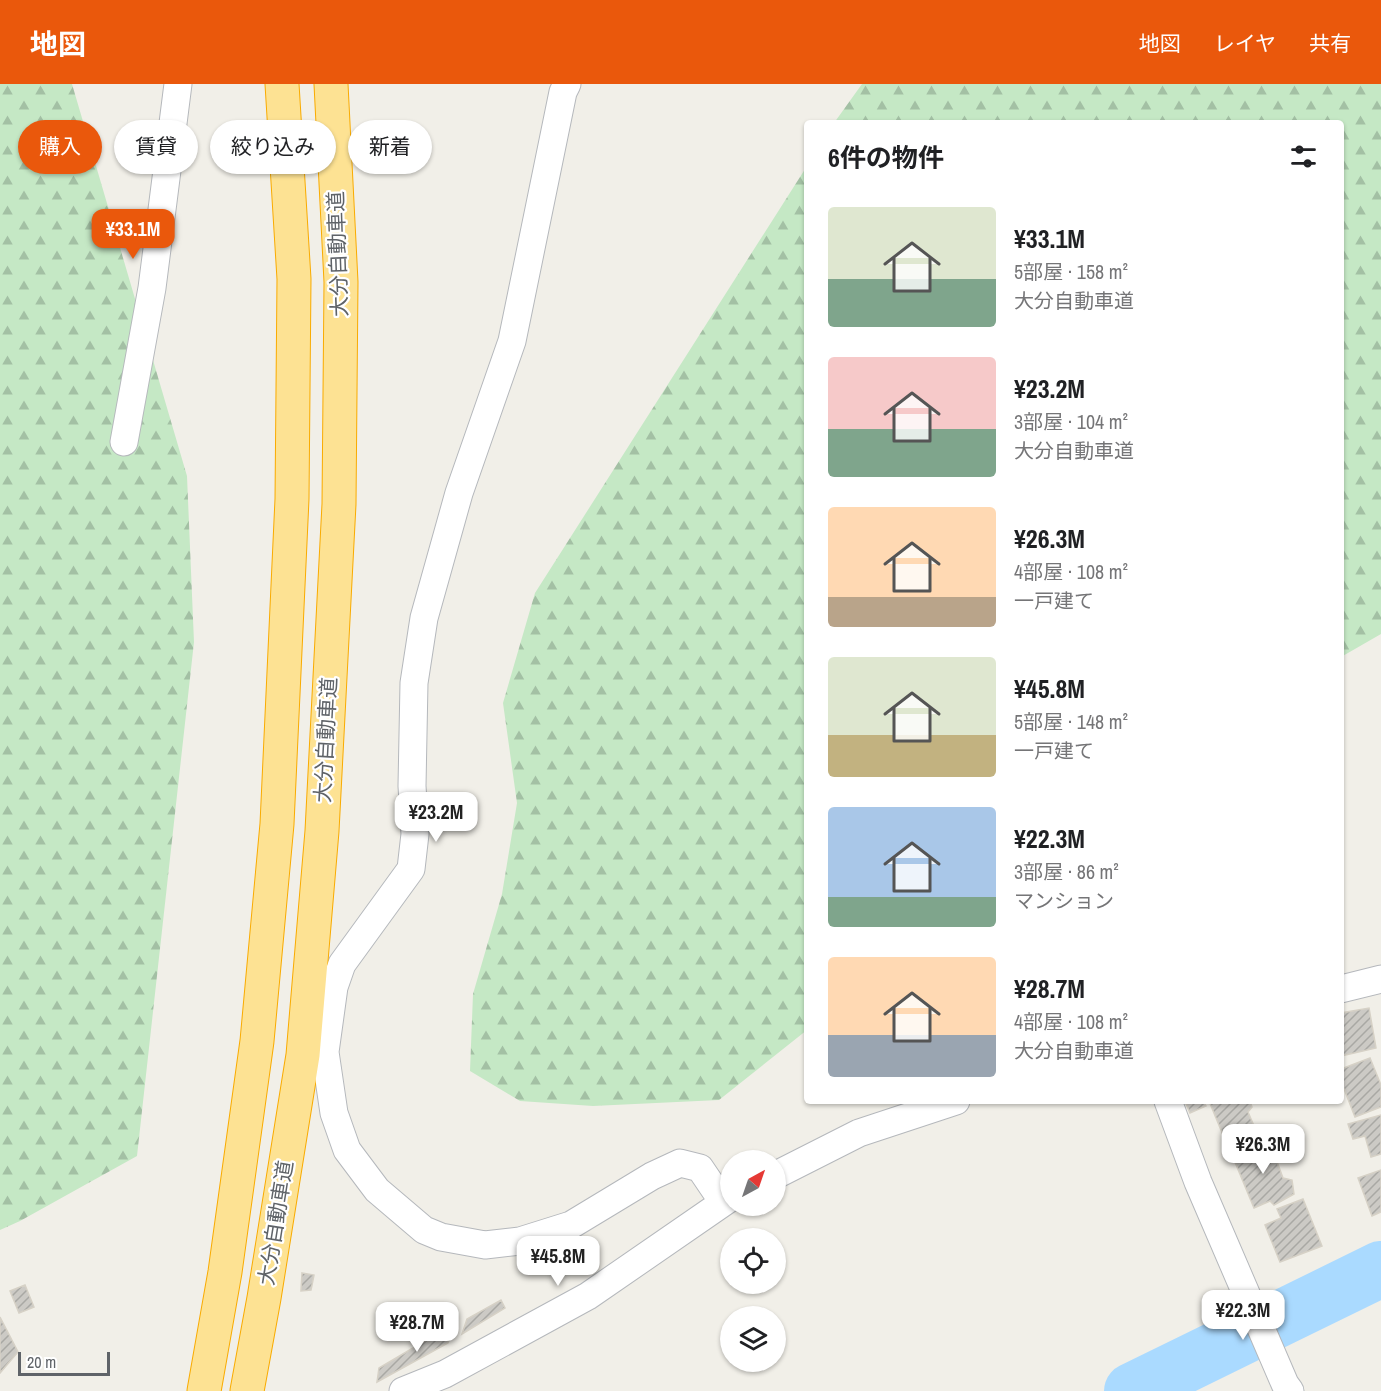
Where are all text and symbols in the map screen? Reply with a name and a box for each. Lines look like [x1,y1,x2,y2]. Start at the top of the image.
text: 地図 [30,25,86,63]
text: 地図 [1139,29,1181,58]
text: レイヤ [1214,29,1276,58]
text: 共有 [1309,29,1351,58]
chip: 購入 [18,120,102,174]
chip: 賃貸 [114,120,198,174]
chip: 絞り込み [210,120,336,174]
chip: 新着 [348,120,432,174]
text: 6件の物件 [828,140,944,175]
icon: filters [1287,140,1320,173]
street label: 大分自動車道 [321,191,354,317]
pin: ¥33.1M [84,209,182,260]
text: ¥33.1M [106,215,160,242]
text: ¥33.1M [1014,221,1085,256]
icon: home [876,231,948,303]
text: 5部屋 · 158 m² [1014,258,1128,285]
text: 大分自動車道 [1014,287,1134,314]
text: ¥23.2M [1014,371,1085,406]
icon: home [876,381,948,453]
text: 3部屋 · 104 m² [1014,408,1128,435]
text: 大分自動車道 [1014,437,1134,464]
text: ¥26.3M [1014,521,1085,556]
icon: home [876,531,948,603]
text: 4部屋 · 108 m² [1014,558,1128,585]
text: 一戸建て [1014,587,1094,614]
text: ¥45.8M [1014,671,1085,706]
street label: 大分自動車道 [308,676,343,804]
icon: home [876,681,948,753]
text: 5部屋 · 148 m² [1014,708,1128,735]
text: 一戸建て [1014,737,1094,764]
pin: ¥23.2M [387,792,485,843]
text: ¥23.2M [409,798,463,825]
text: ¥22.3M [1014,821,1085,856]
icon: home [876,831,948,903]
text: 3部屋 · 86 m² [1014,858,1119,885]
text: マンション [1014,887,1114,914]
text: ¥28.7M [1014,971,1085,1006]
icon: home [876,981,948,1053]
text: 4部屋 · 108 m² [1014,1008,1128,1035]
text: 大分自動車道 [1014,1037,1134,1064]
pin: ¥26.3M [1214,1124,1312,1175]
text: ¥26.3M [1236,1130,1290,1157]
north arrow [720,1150,786,1216]
map controls [720,1150,786,1372]
street label: 大分自動車道 [251,1158,300,1287]
button: locate [720,1228,786,1294]
pin: ¥45.8M [509,1236,607,1287]
text: ¥45.8M [531,1242,585,1269]
pin: ¥22.3M [1194,1290,1292,1341]
text: ¥22.3M [1216,1296,1270,1323]
pin: ¥28.7M [368,1302,466,1353]
button: layers [720,1306,786,1372]
text: ¥28.7M [390,1308,444,1335]
scale bar [18,1349,110,1376]
text: 20 m [27,1351,56,1373]

